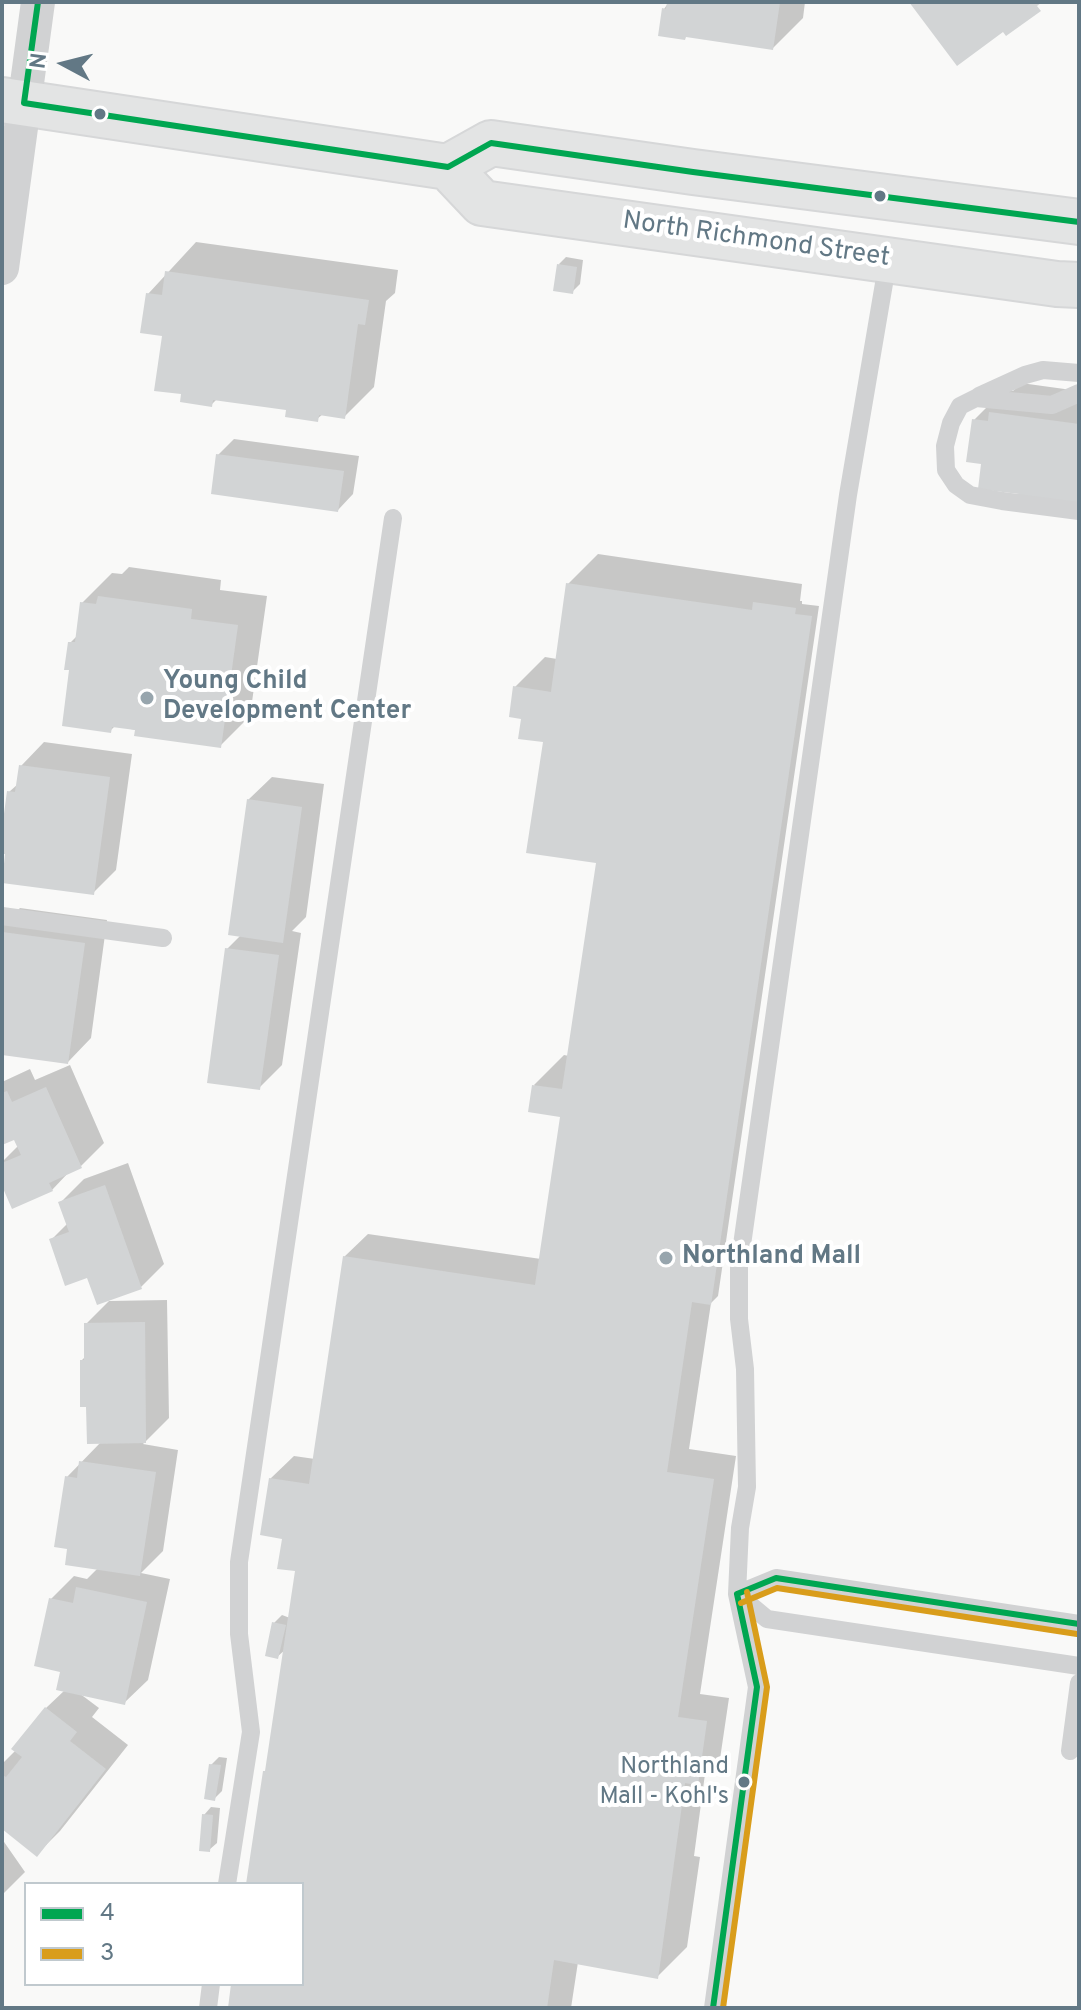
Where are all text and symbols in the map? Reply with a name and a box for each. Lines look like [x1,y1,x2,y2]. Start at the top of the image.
north arrow [24,24,104,104]
text: N [25,52,54,71]
unlabelled marker [92,106,108,122]
unlabelled marker [872,188,888,204]
street label: North Richmond Street [620,207,892,275]
place label: Young Child Development Center [163,667,411,728]
marker: Young Child Development Center [138,689,156,707]
place label: Northland Mall [682,1242,861,1274]
marker: Northland Mall [657,1249,675,1267]
place label: Northland Mall - Kohl's [600,1754,729,1810]
marker: Northland Mall - Kohl's [736,1774,752,1790]
legend [24,1882,304,1986]
text: 4 [100,1899,115,1929]
text: 3 [100,1939,114,1969]

